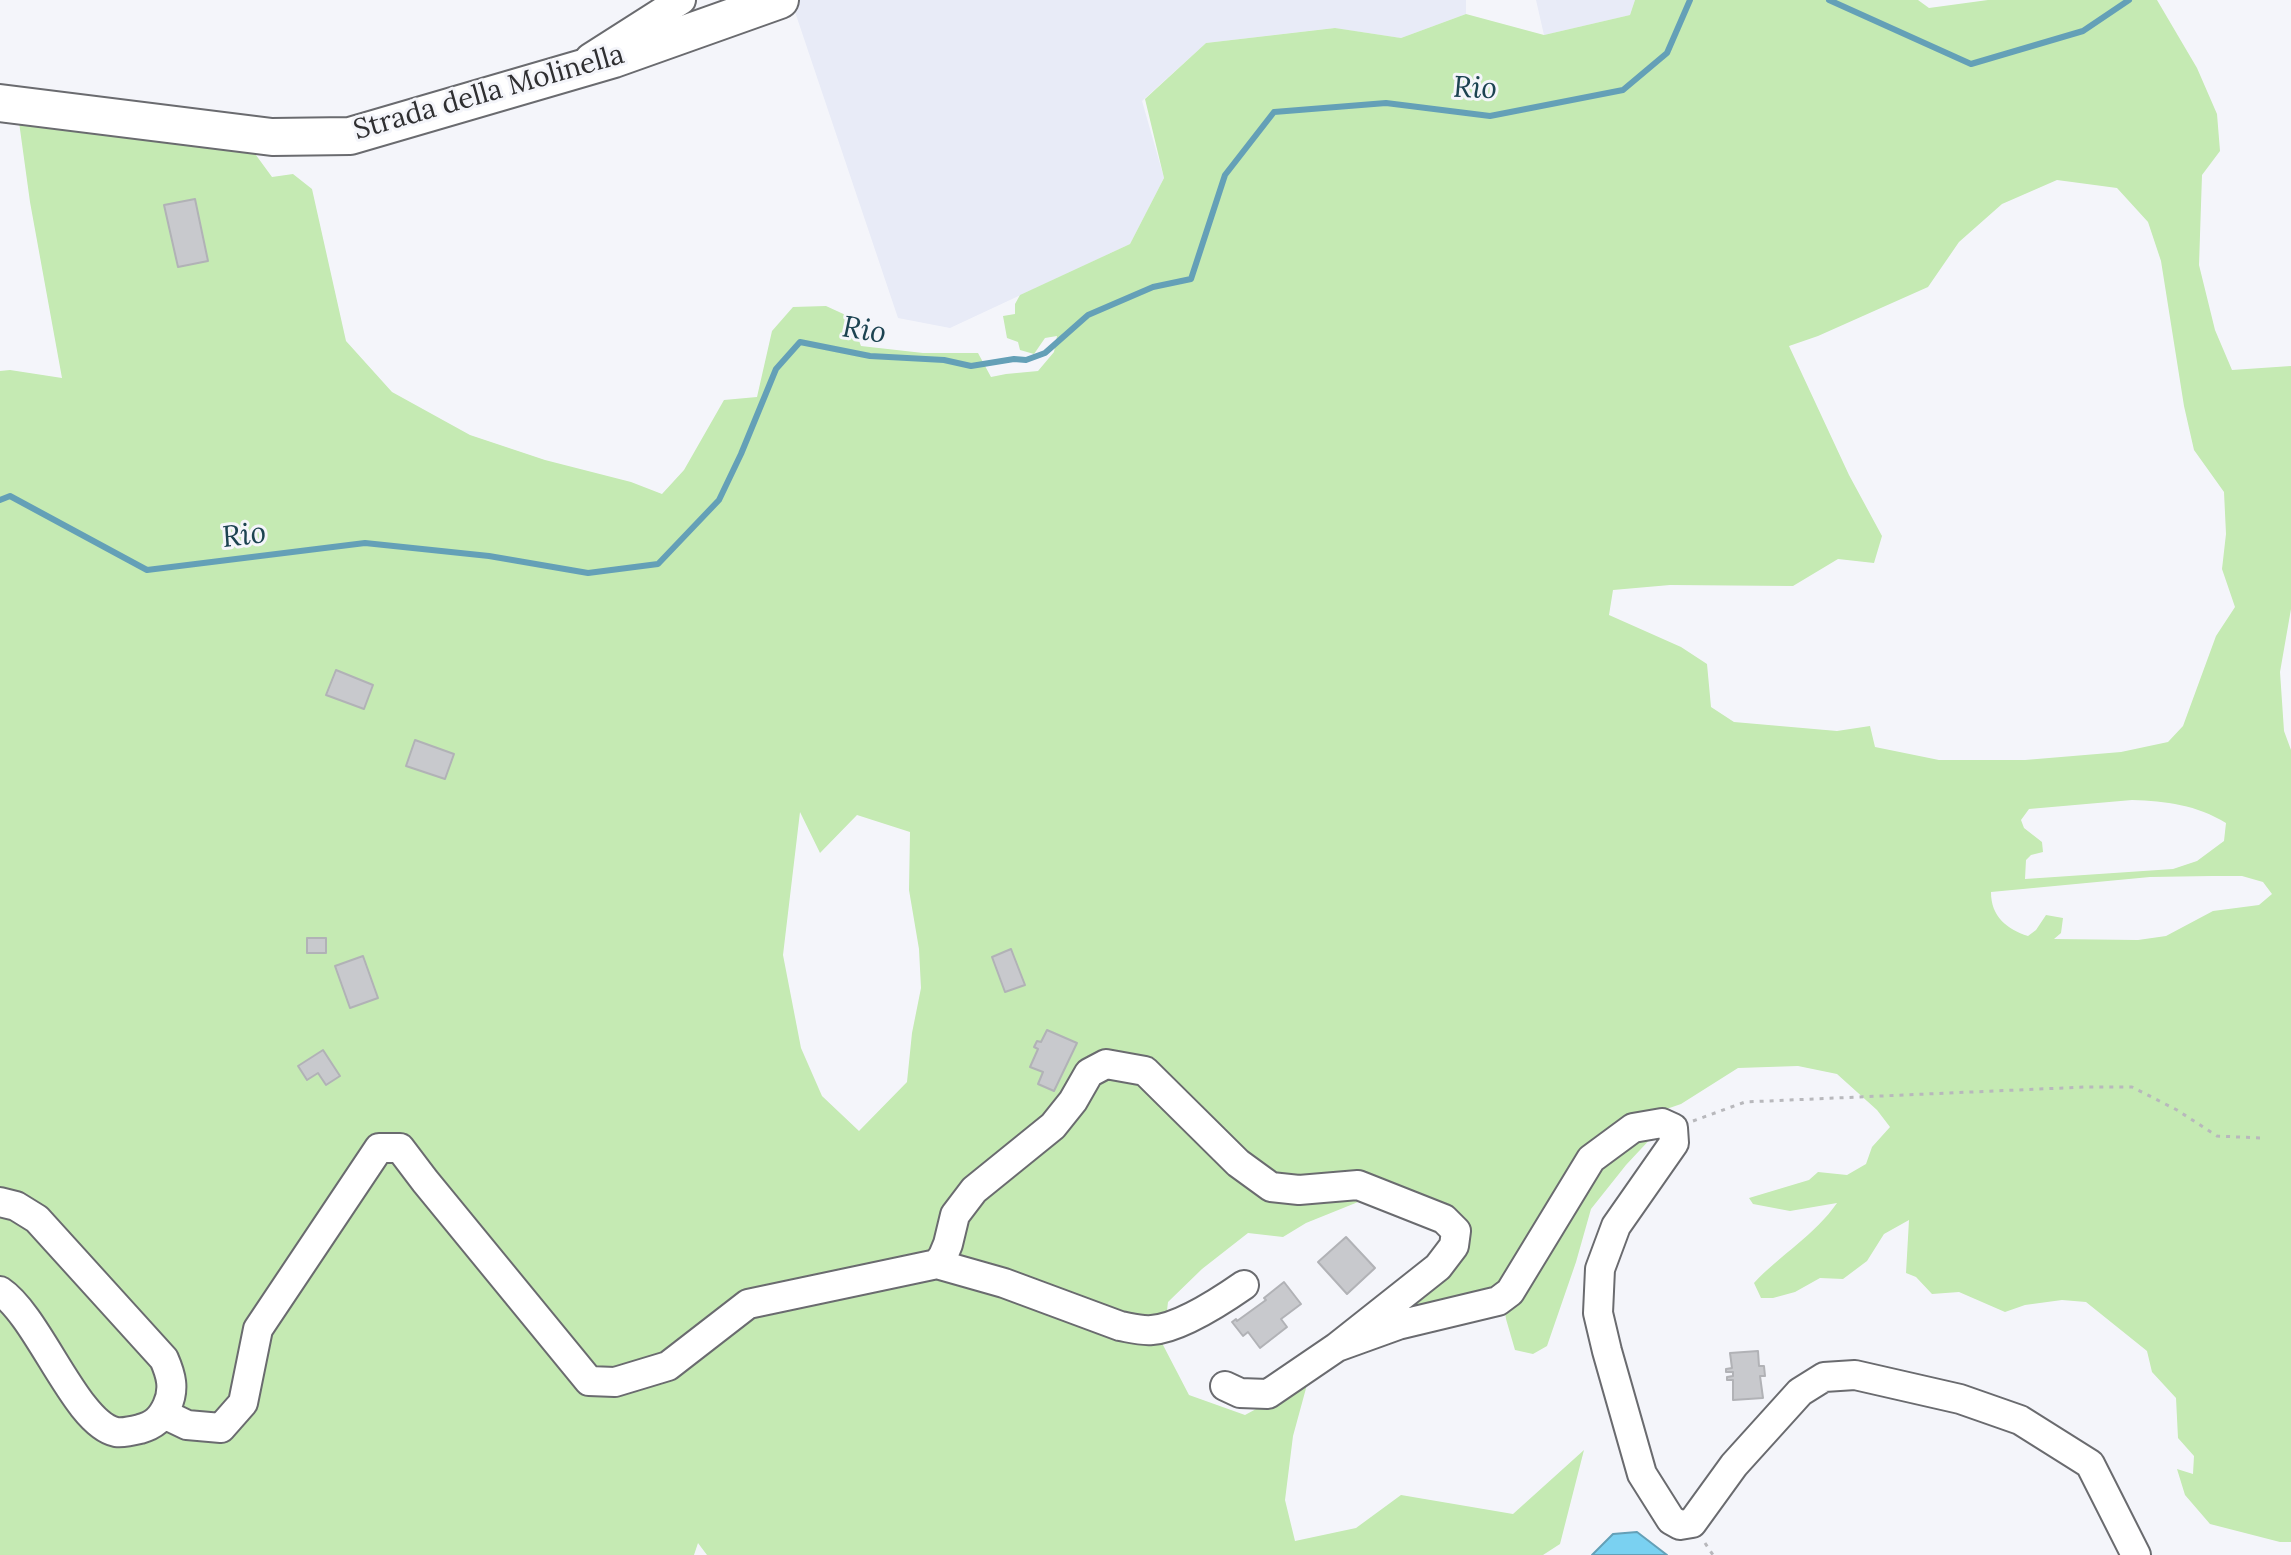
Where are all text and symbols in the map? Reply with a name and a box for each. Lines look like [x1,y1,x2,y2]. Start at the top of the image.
street label: Strada della Molinella [350,38,628,148]
water label: Rio [1452,70,1498,108]
water label: Rio [839,310,889,352]
water label: Rio [220,515,268,557]

